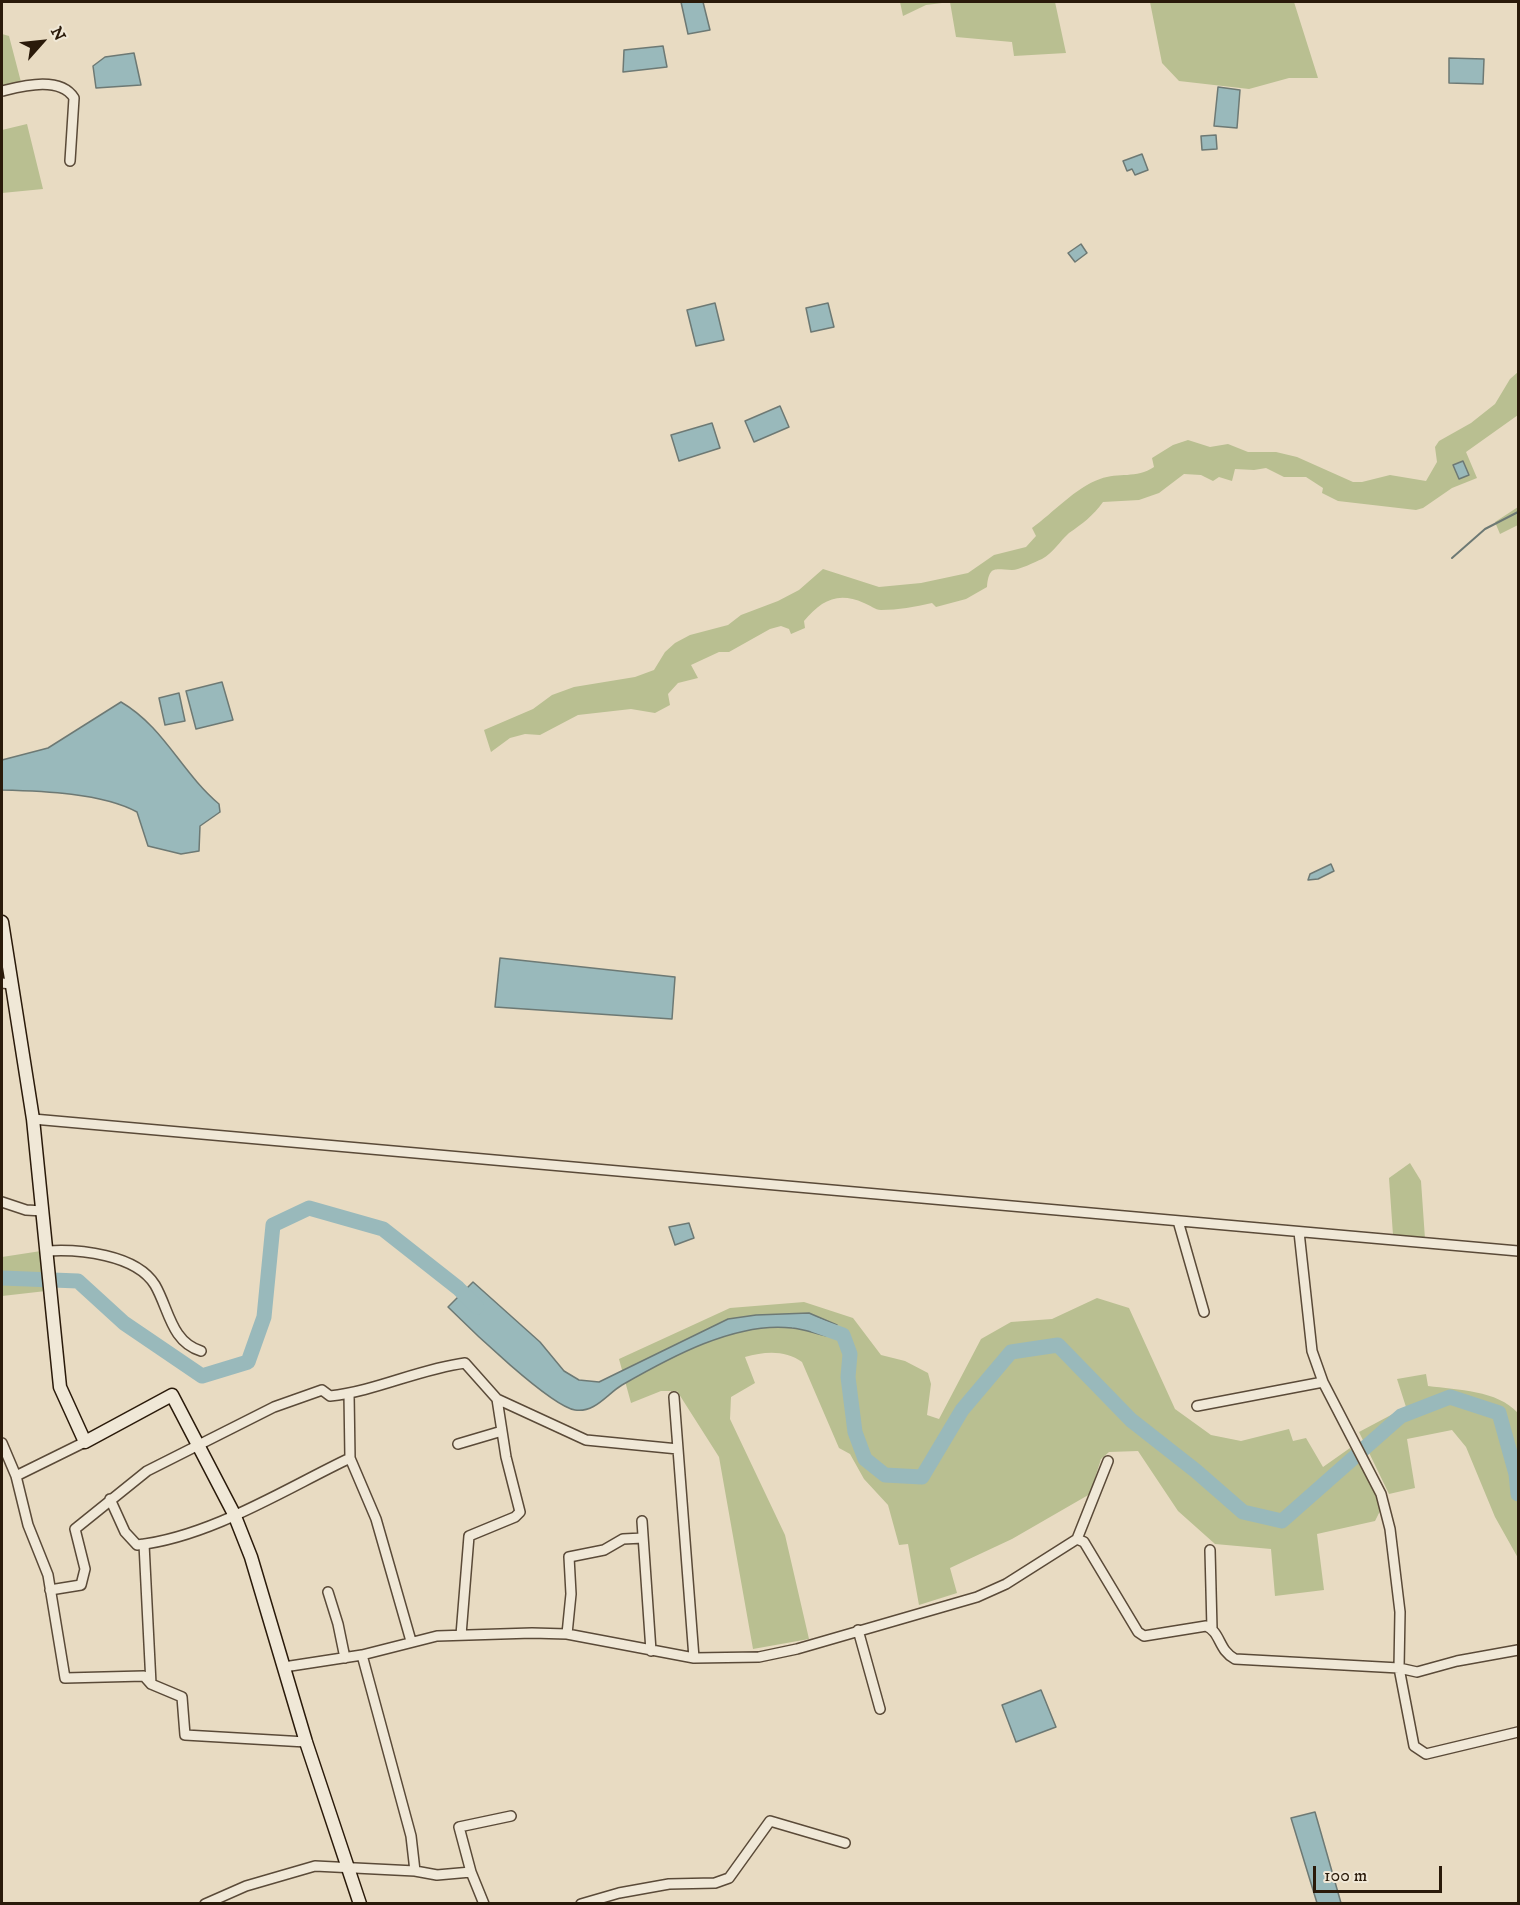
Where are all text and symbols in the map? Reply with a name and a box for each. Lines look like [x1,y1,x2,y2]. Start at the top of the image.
north arrow [12,12,72,72]
text: N [46,23,70,44]
scale bar [1316,1854,1445,1892]
text: 100 m [1324,1865,1367,1887]

